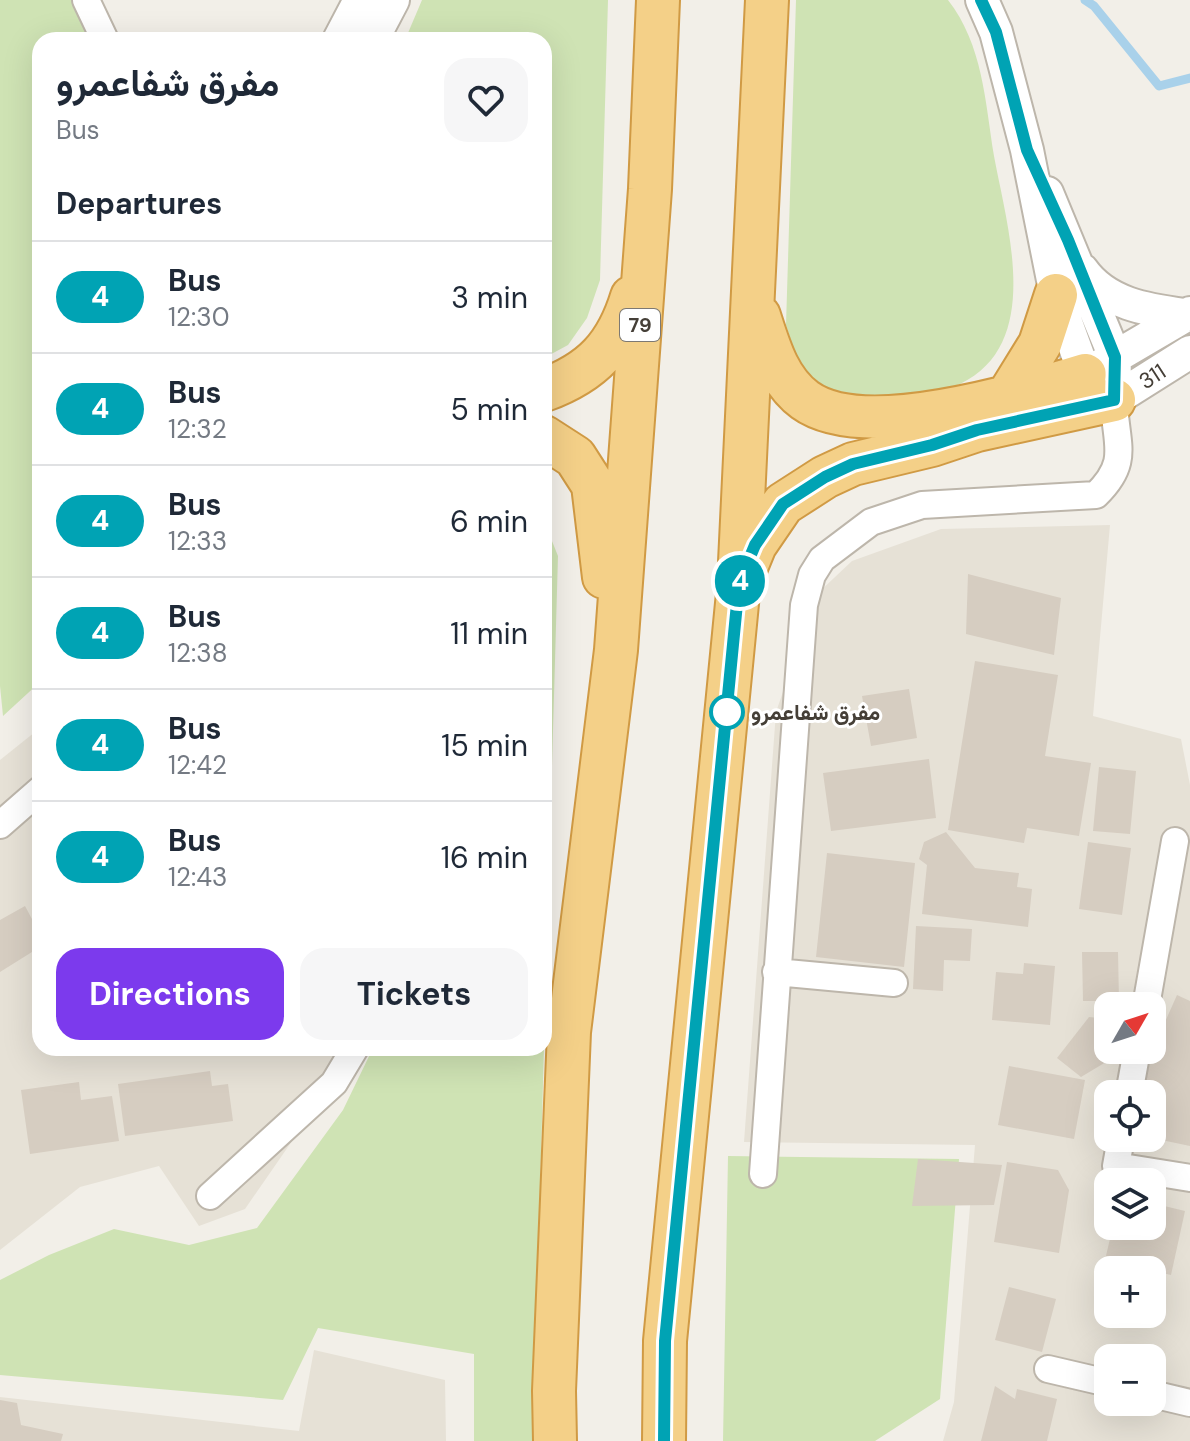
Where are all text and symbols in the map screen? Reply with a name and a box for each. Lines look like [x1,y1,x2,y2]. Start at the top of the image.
text: مفرق شفاعمرو [56,58,279,108]
button: heart [444,58,528,142]
text: Bus [56,113,100,147]
text: Departures [56,184,222,223]
text: Bus [168,261,222,300]
text: 4 [91,278,109,315]
text: 3 min [451,278,528,317]
text: 12:30 [168,300,230,334]
road number: 79 [620,309,660,341]
street label: 311 [1133,357,1171,396]
text: Bus [168,373,222,412]
text: 4 [91,390,109,427]
text: 5 min [451,390,528,429]
text: 12:32 [168,412,227,446]
text: Bus [168,485,222,524]
text: 4 [91,502,109,539]
text: 6 min [450,502,528,541]
text: 12:33 [168,524,227,558]
line badge: 4 [714,555,766,607]
text: 4 [731,562,749,599]
text: Bus [168,597,222,636]
text: 4 [91,614,109,651]
text: 11 min [450,614,528,653]
text: 12:38 [168,636,228,670]
marker: مفرق شفاعمرو [710,695,744,729]
place label: مفرق شفاعمرو [751,698,880,727]
text: Bus [168,709,222,748]
text: 4 [91,726,109,763]
text: 15 min [441,726,528,765]
text: 12:42 [168,748,227,782]
text: Bus [168,821,222,860]
text: 4 [91,838,109,875]
text: 16 min [441,838,528,877]
text: 12:43 [168,860,228,894]
button: Directions [56,948,284,1040]
button: Tickets [300,948,528,1040]
north arrow [1094,992,1166,1064]
map controls [1094,992,1166,1416]
button: locate [1094,1080,1166,1152]
button: layers [1094,1168,1166,1240]
button: + [1094,1256,1166,1328]
button: − [1094,1344,1166,1416]

